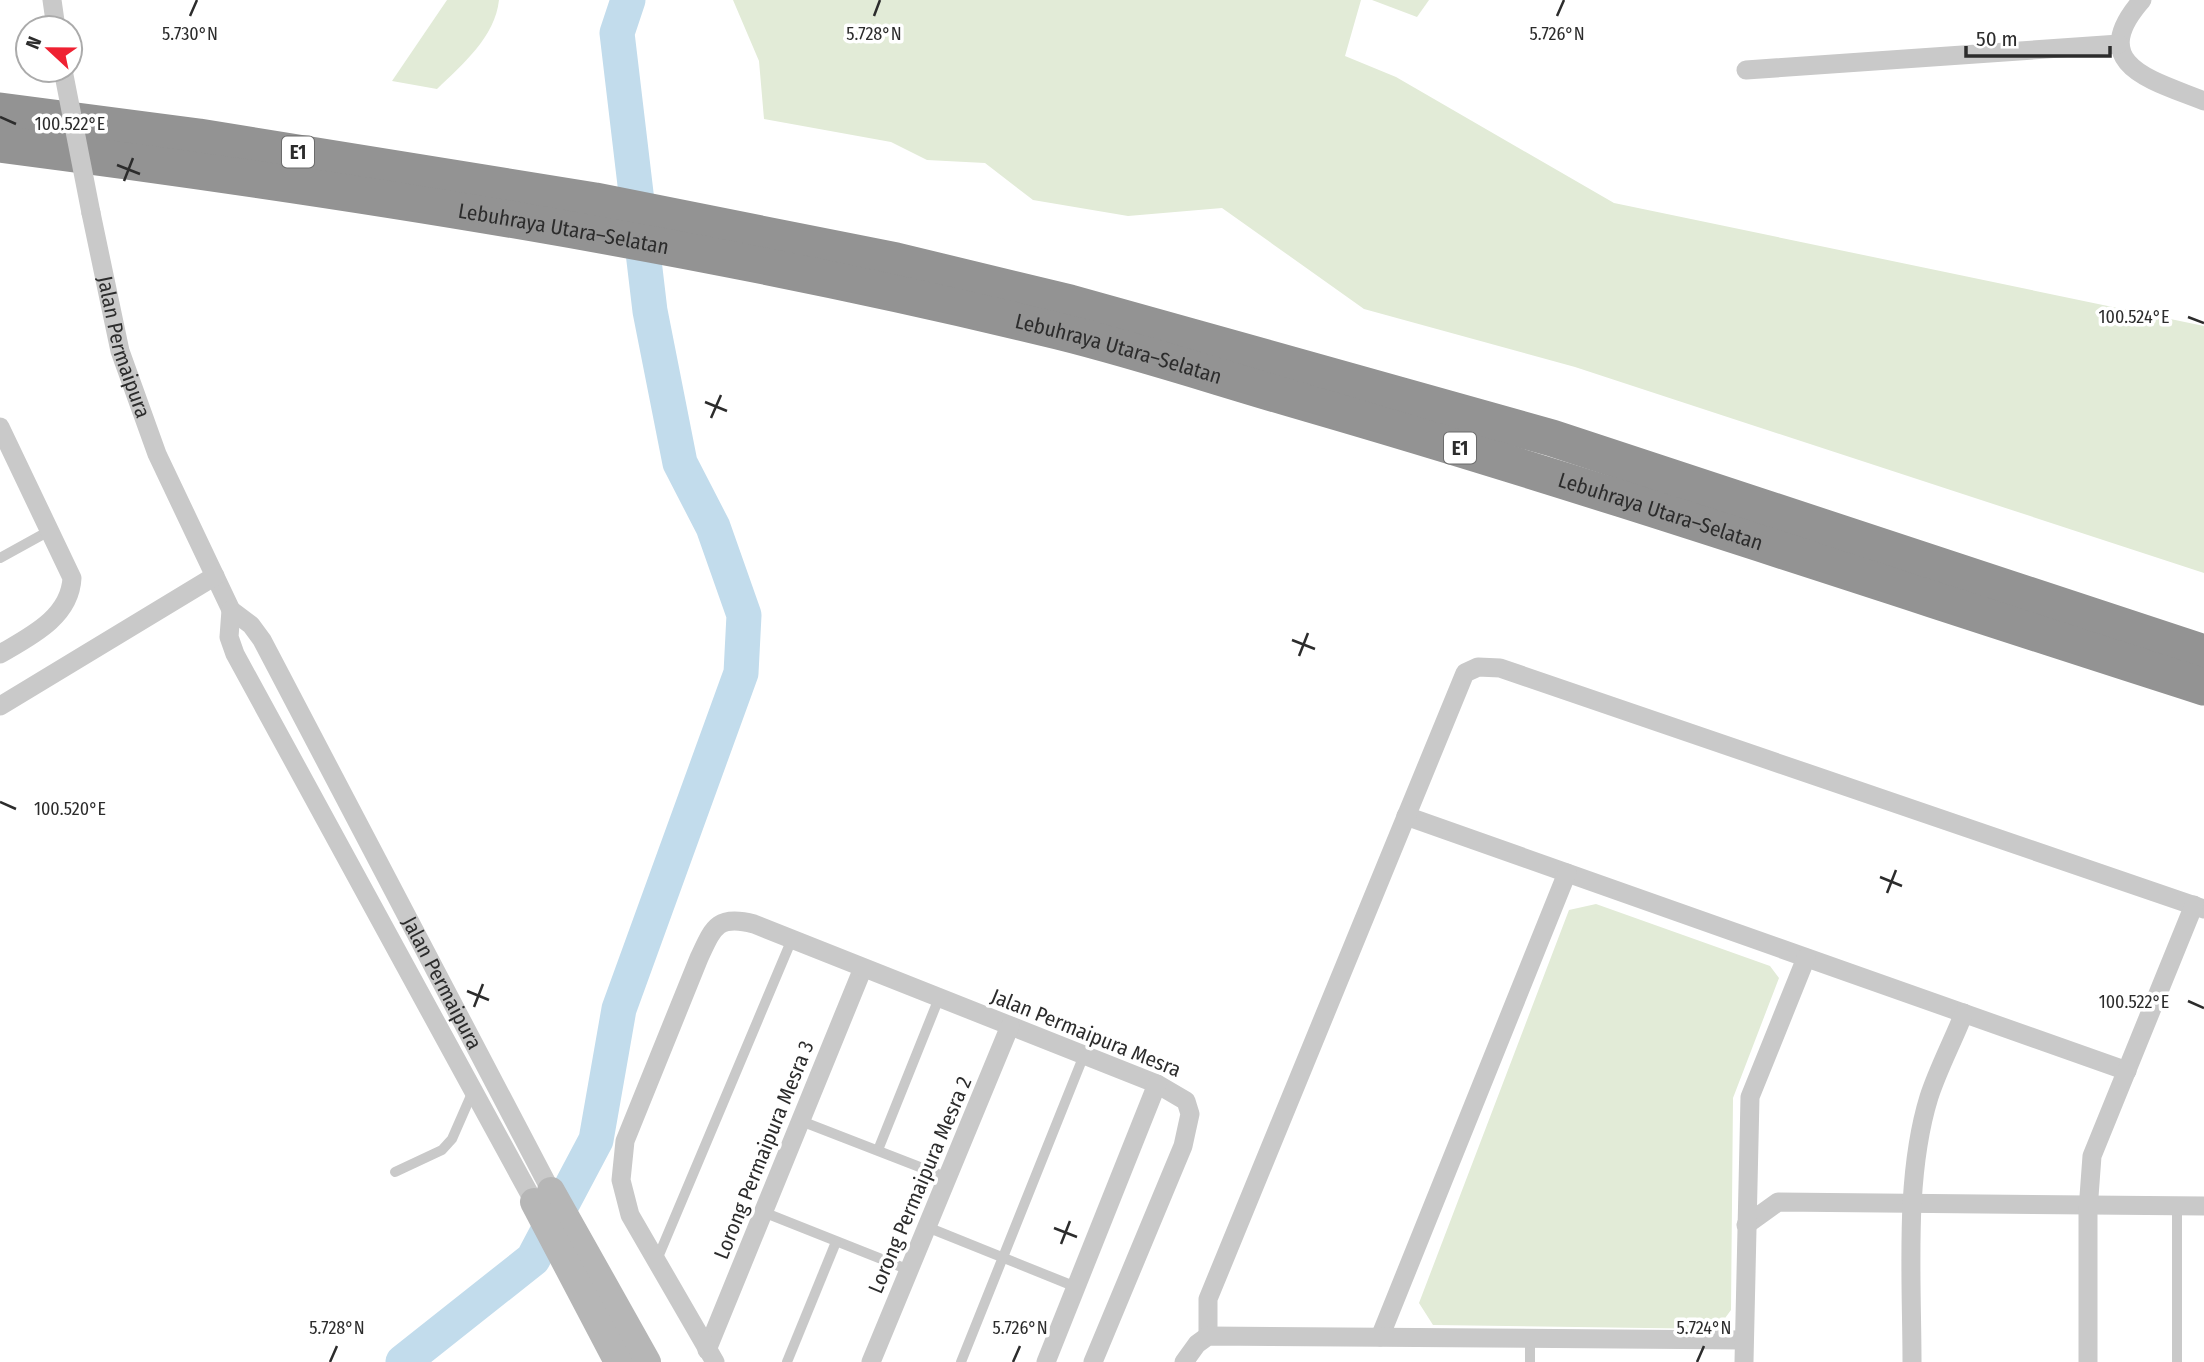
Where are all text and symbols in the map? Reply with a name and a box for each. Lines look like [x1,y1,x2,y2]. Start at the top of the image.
north arrow [14,14,84,84]
scale bar [1966,14,2110,58]
text: 5.730°N [162,23,218,45]
text: 5.728°N [846,23,902,45]
text: 5.726°N [1529,23,1585,45]
text: 50 m [1976,26,2018,52]
text: N [21,33,46,52]
text: 100.522°E [35,113,105,135]
road number: E1 [282,136,314,168]
street label: Lebuhraya Utara–Selatan [456,198,671,260]
street label: Jalan Permaipura [92,274,156,422]
text: 100.524°E [2098,306,2170,328]
street label: Lebuhraya Utara–Selatan [1013,308,1225,390]
road number: E1 [1444,432,1476,463]
street label: Lebuhraya Utara–Selatan [1555,467,1766,556]
text: 100.520°E [34,798,106,820]
street label: Jalan Permaipura [396,912,487,1054]
street label: Jalan Permaipura Mesra [987,983,1185,1083]
text: 100.522°E [2099,991,2169,1013]
street label: Lorong Permaipura Mesra 3 [708,1037,820,1263]
street label: Lorong Permaipura Mesra 2 [863,1073,977,1297]
text: 5.728°N [309,1317,365,1339]
text: 5.726°N [992,1317,1048,1339]
text: 5.724°N [1677,1317,1731,1339]

